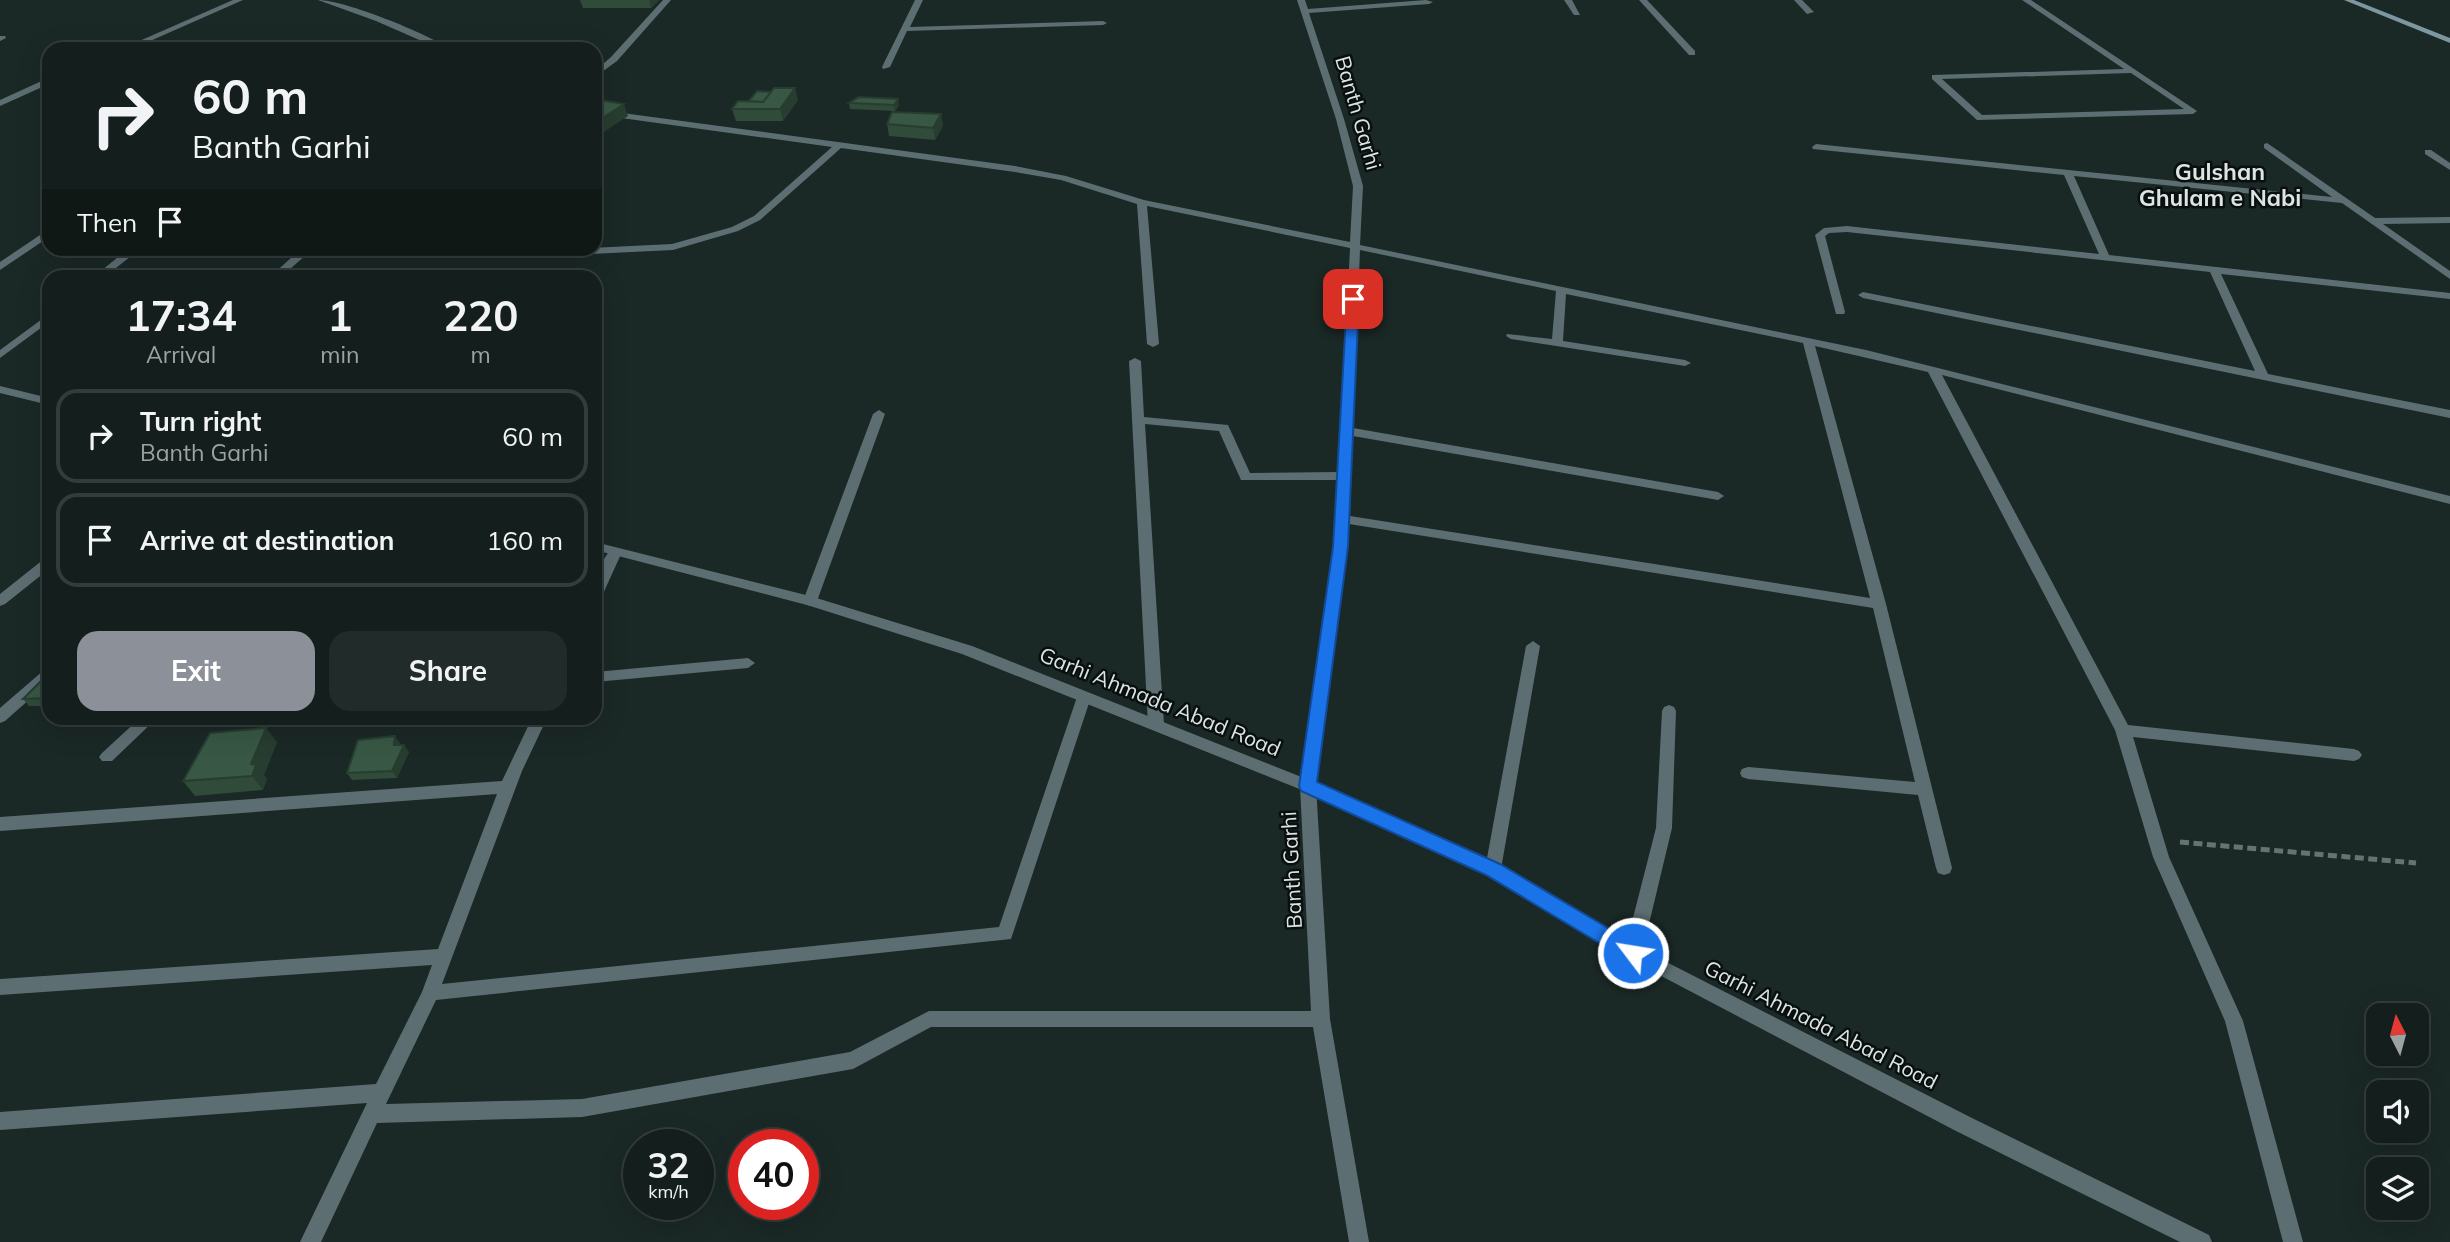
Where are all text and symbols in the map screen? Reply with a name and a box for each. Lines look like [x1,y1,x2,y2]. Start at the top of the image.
street label: Banth Garhi [1330,53,1388,173]
text: 60 m [192,65,308,126]
icon: right [77,70,168,161]
text: Banth Garhi [192,126,371,166]
district label: Gulshan Ghulam e Nabi [2139,157,2301,212]
icon: arrive [151,203,189,241]
text: Then [77,206,137,239]
pin [1323,269,1383,329]
icon: arrive [1334,280,1372,318]
text: 17:34 [126,289,237,342]
text: 1 [327,289,352,342]
text: 220 [443,289,518,342]
text: Arrival [146,340,216,369]
text: min [320,340,359,369]
text: m [471,340,491,369]
text: Turn right [140,405,261,438]
icon: right [81,417,119,455]
text: 60 m [502,420,563,453]
text: Banth Garhi [140,438,268,467]
icon: arrive [81,521,119,559]
text: Arrive at destination [140,524,395,557]
text: 160 m [487,524,563,557]
button: Exit [77,631,315,711]
button: Share [329,631,567,711]
street label: Garhi Ahmada Abad Road [1036,641,1285,761]
street label: Banth Garhi [1275,811,1307,929]
position arrow [1596,916,1670,990]
street label: Garhi Ahmada Abad Road [1701,954,1942,1094]
north arrow [2366,1003,2429,1066]
map controls [2366,1003,2429,1220]
button: sound [2366,1080,2429,1143]
speed limit sign: 40 [728,1129,819,1220]
text: 32 [647,1143,690,1187]
button: layers [2366,1157,2429,1220]
text: km/h [648,1180,689,1203]

